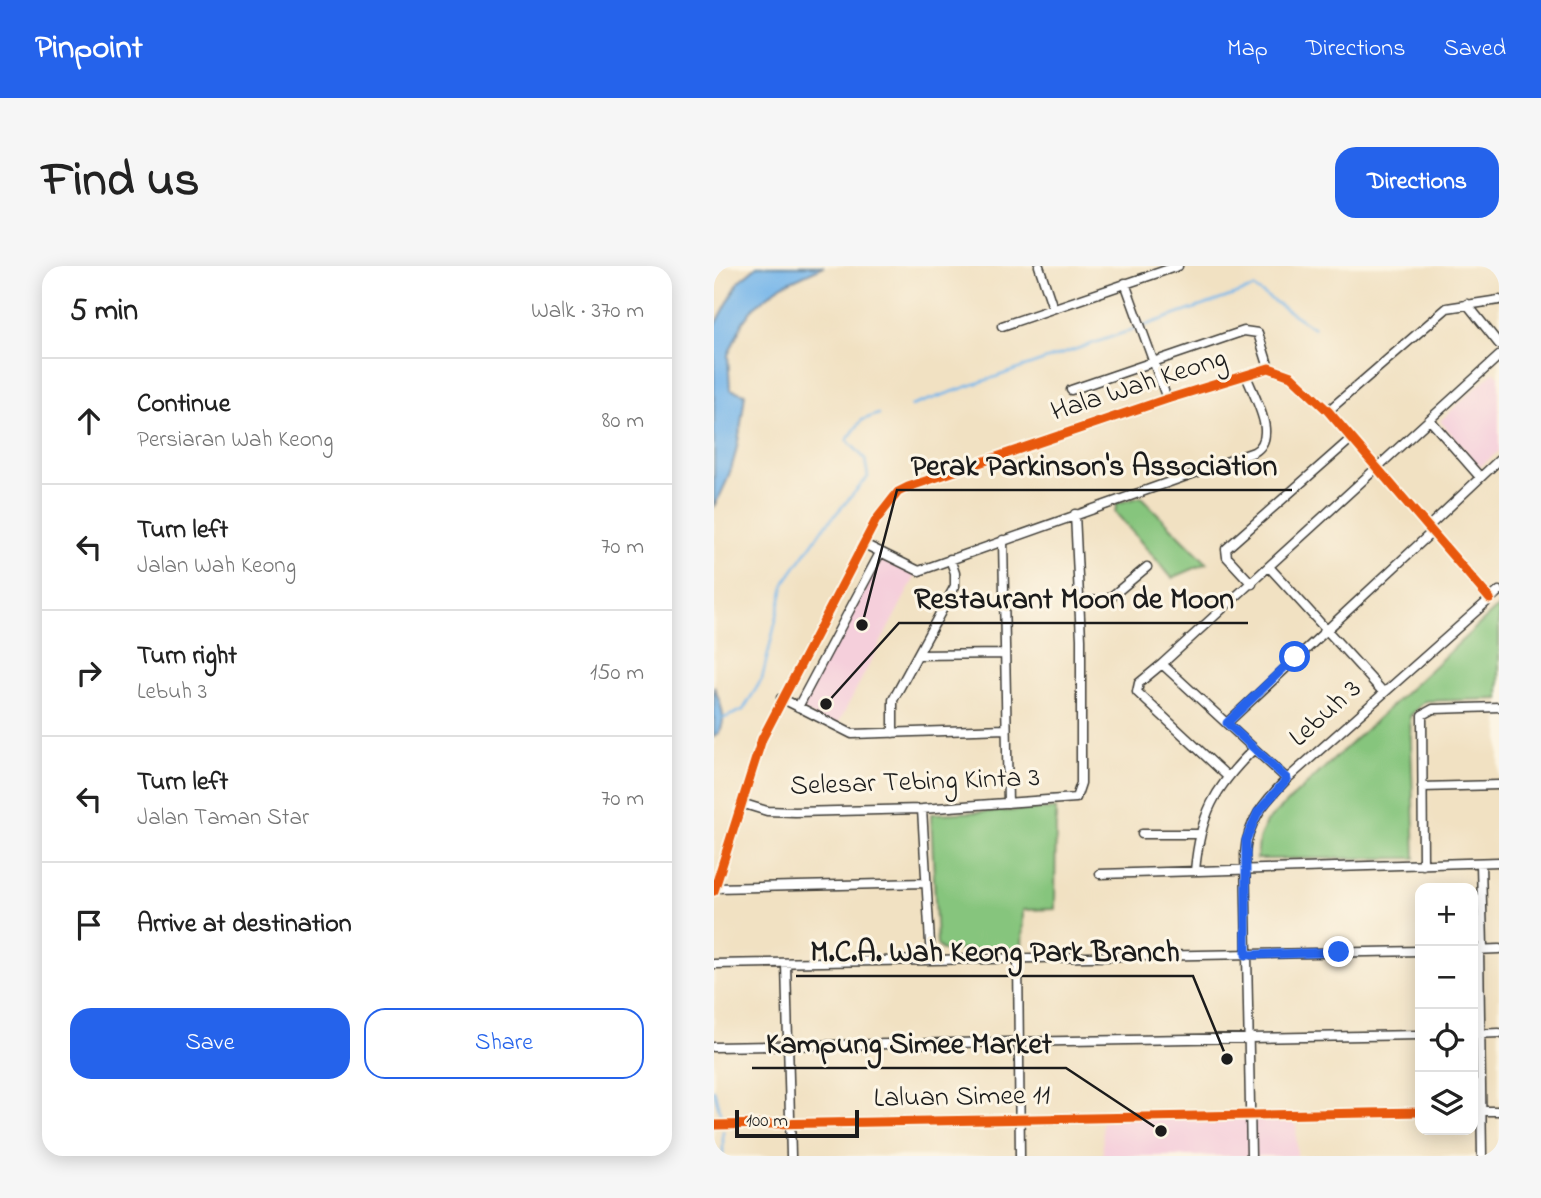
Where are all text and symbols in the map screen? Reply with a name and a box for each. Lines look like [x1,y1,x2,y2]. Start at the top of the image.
text: Pinpoint [35,25,143,73]
text: Map [1227,32,1268,67]
text: Directions [1306,32,1405,67]
text: Saved [1443,32,1506,67]
text: Find us [42,146,199,218]
button: Directions [1335,147,1499,218]
text: 5 min [70,290,138,334]
text: Walk · 370 m [531,295,644,328]
street label: Hala Wah Keong [1046,338,1232,434]
text: Continue [137,386,230,424]
icon: ahead [70,402,108,440]
text: 80 m [602,405,644,438]
text: Persiaran Wah Keong [137,424,333,457]
callout: Perak Parkinson's Association [897,439,1292,490]
text: Perak Parkinson's Association [911,446,1277,490]
text: Turn left [137,512,228,550]
icon: left [70,528,108,566]
text: 70 m [601,531,644,564]
text: Jalan Wah Keong [137,550,296,583]
callout: Restaurant Moon de Moon [899,572,1248,623]
text: Restaurant Moon de Moon [914,579,1234,623]
text: Turn right [137,638,237,676]
route start [1279,641,1310,672]
icon: right [70,654,108,692]
text: 150 m [590,657,644,690]
street label: Lebuh 3 [1281,670,1371,758]
text: Lebuh 3 [137,676,207,709]
street label: Selesar Tebing Kinta 3 [789,758,1041,808]
text: Turn left [137,764,228,802]
icon: left [70,780,108,818]
text: 70 m [601,783,644,816]
text: Jalan Taman Star [137,802,309,835]
map controls [1415,883,1478,1135]
button: + [1415,883,1478,946]
icon: arrive [70,906,108,944]
text: Arrive at destination [137,906,352,944]
callout: M.C.A. Wah Keong Park Branch [796,925,1193,976]
text: M.C.A. Wah Keong Park Branch [810,932,1180,977]
route end [1323,936,1354,967]
button: − [1415,946,1478,1009]
button: Save [70,1008,350,1079]
button: Share [364,1008,644,1079]
button: locate [1415,1009,1478,1072]
callout: Kampung Simee Market [752,1017,1066,1068]
text: Kampung Simee Market [766,1024,1053,1069]
button: layers [1415,1072,1478,1135]
street label: Laluan Simee 11 [873,1076,1051,1120]
scale bar [735,1107,859,1139]
text: 100 m [746,1108,788,1135]

